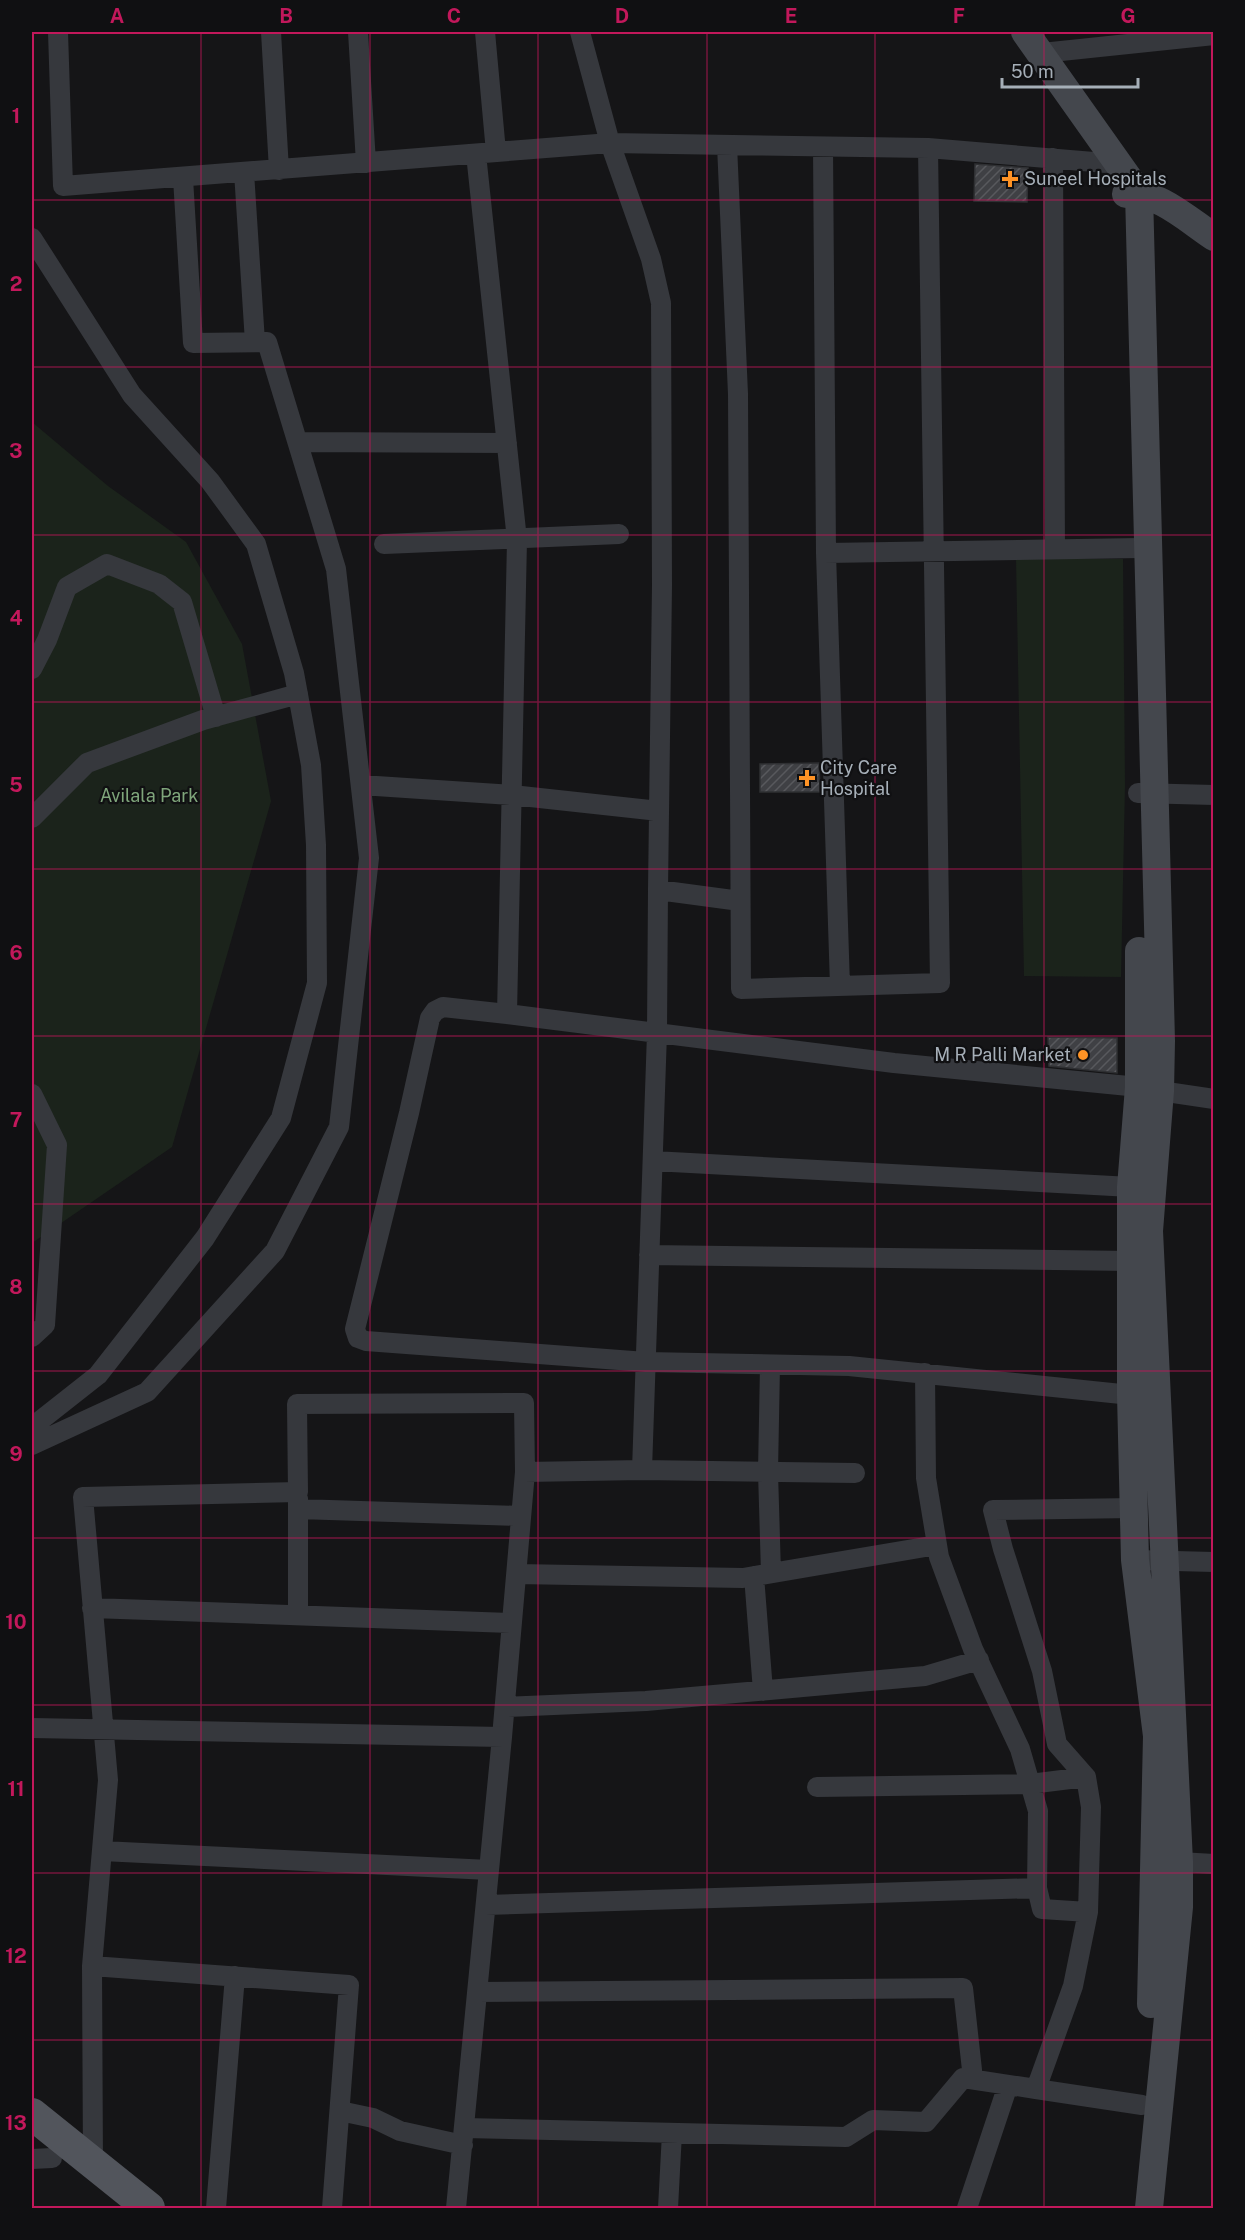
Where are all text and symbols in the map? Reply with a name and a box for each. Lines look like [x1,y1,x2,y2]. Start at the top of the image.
text: A [110,4,124,28]
text: B [279,4,293,28]
text: C [447,4,461,28]
text: D [615,4,629,28]
text: E [785,4,797,28]
text: F [953,4,965,28]
text: G [1120,4,1136,28]
scale bar [1002,51,1138,89]
text: 50 m [1011,61,1054,82]
text: 1 [12,104,20,128]
place label: Suneel Hospitals [1024,168,1167,189]
marker: Suneel Hospitals [1001,170,1019,188]
text: 2 [10,272,22,296]
text: 3 [9,439,23,463]
text: 4 [9,606,23,630]
place label: City Care Hospital [820,757,897,799]
marker: City Care Hospital [798,769,816,787]
text: 5 [9,773,23,797]
park label: Avilala Park [100,785,198,806]
text: 6 [9,941,23,965]
place label: M R Palli Market [934,1044,1071,1065]
marker: M R Palli Market [1076,1048,1090,1062]
text: 7 [10,1108,22,1132]
text: 8 [9,1275,23,1299]
text: 9 [9,1442,23,1466]
text: 10 [5,1610,27,1634]
text: 11 [7,1777,25,1801]
text: 12 [5,1944,27,1968]
text: 13 [5,2111,27,2135]

